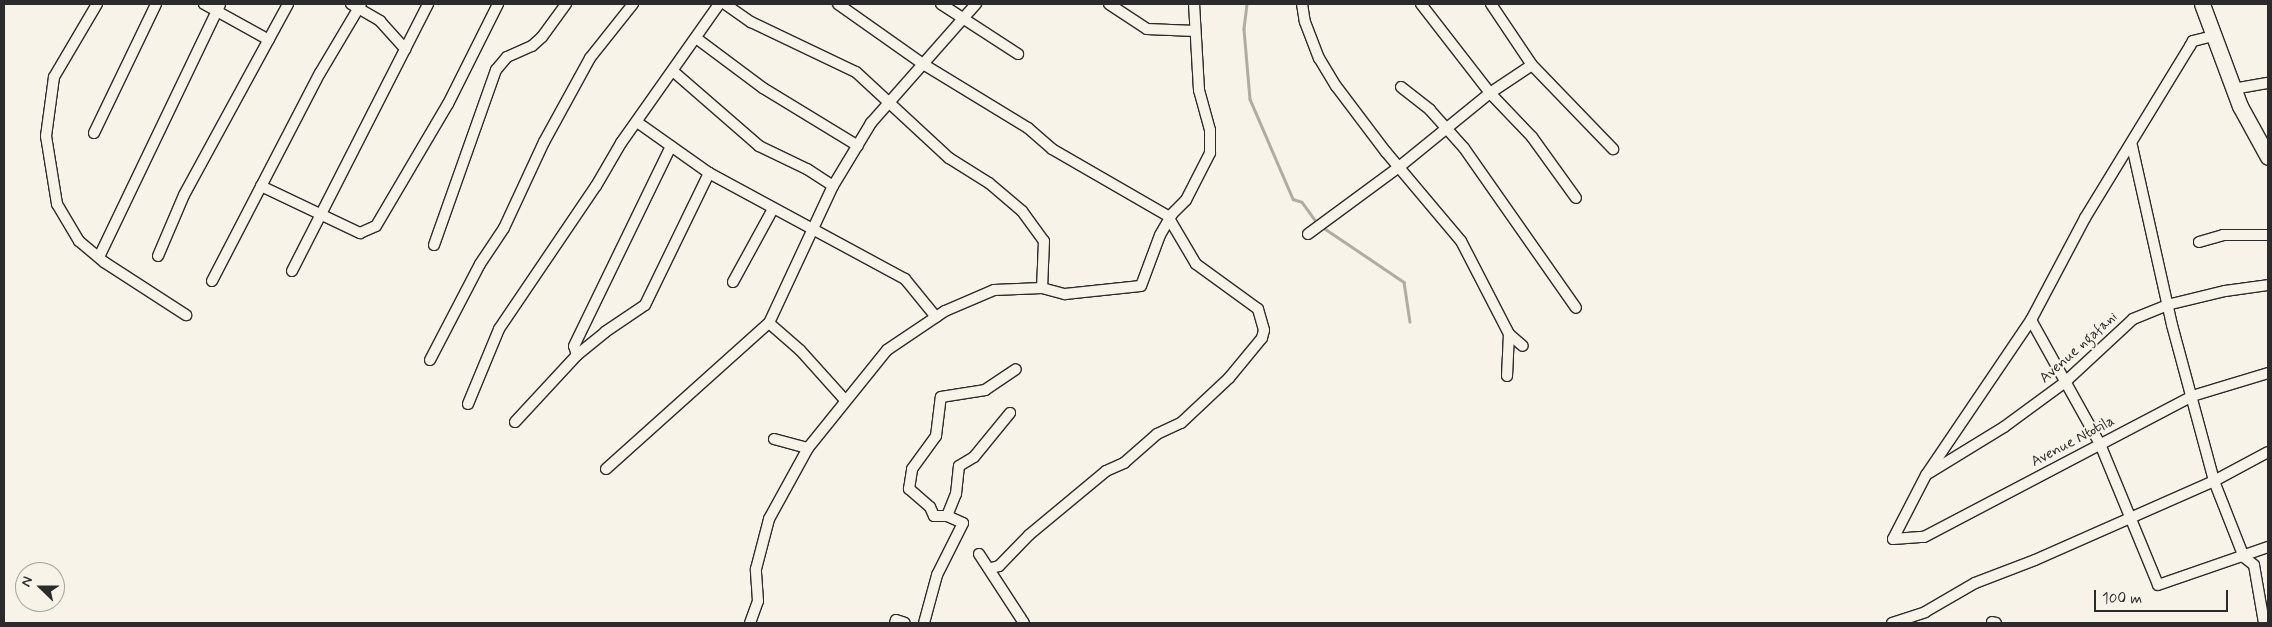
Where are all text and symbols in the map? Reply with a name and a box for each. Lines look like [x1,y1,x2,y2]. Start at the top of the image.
street label: Avenue ngafani [2037,309,2121,387]
street label: Avenue Ntotila [2028,412,2118,472]
north arrow [15,562,65,612]
text: N [17,574,37,589]
scale bar [2097,580,2231,612]
text: 100 m [2102,589,2142,609]

